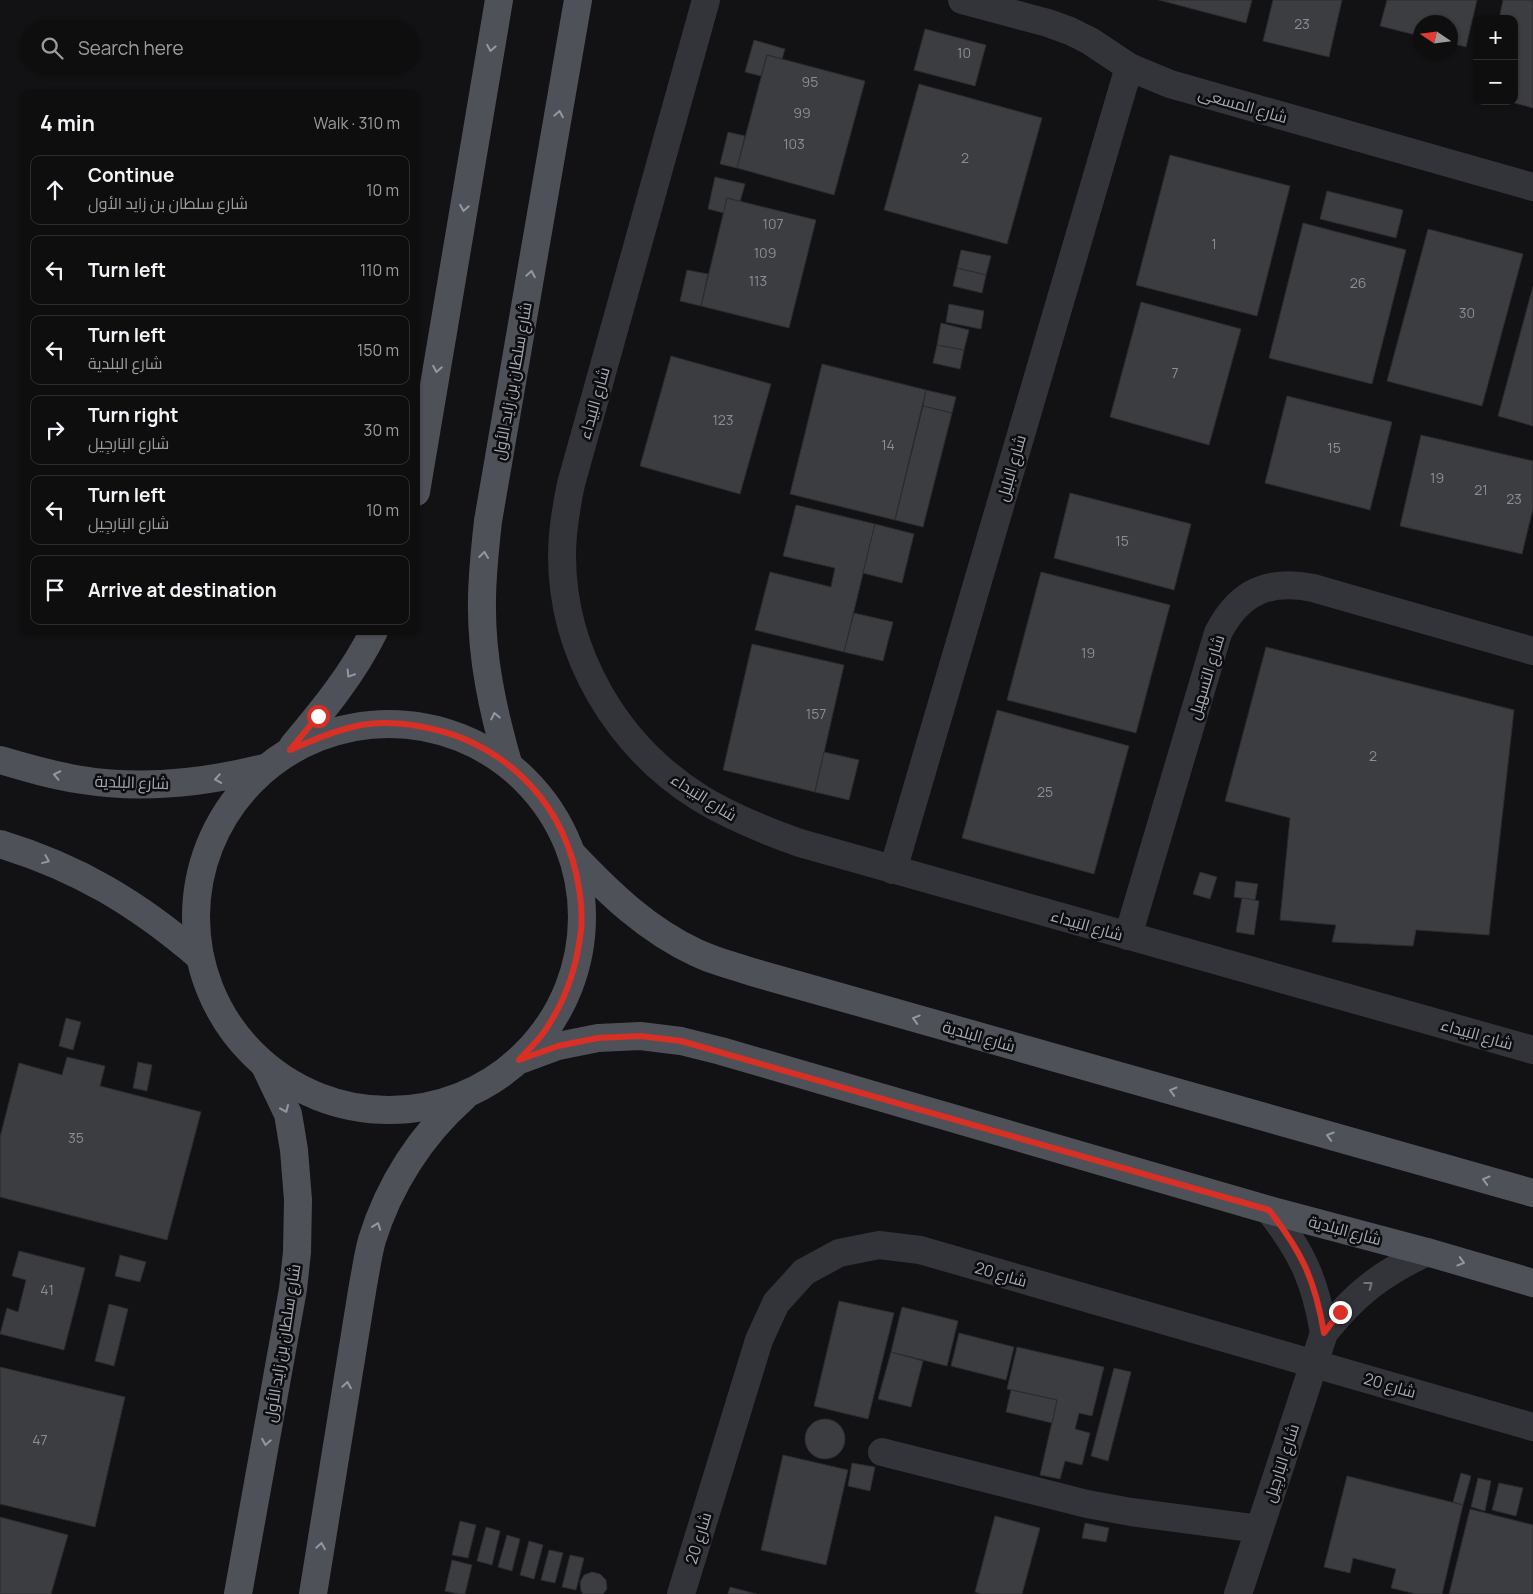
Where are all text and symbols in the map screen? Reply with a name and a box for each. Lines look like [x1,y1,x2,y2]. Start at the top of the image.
house number: 23 [1294,14,1310,33]
north arrow [1413,15,1458,60]
map controls [1473,15,1518,105]
button: + [1473,15,1518,60]
search box [20,20,420,75]
icon: search [38,34,66,62]
text: Search here [78,35,184,61]
house number: 10 [957,43,971,62]
one-way arrow [487,44,497,52]
button: − [1473,60,1518,105]
house number: 95 [802,72,818,91]
street label: شارع المسعى [1196,82,1290,129]
house number: 99 [793,103,811,122]
text: 4 min [40,109,95,137]
one-way arrow [553,109,563,118]
text: Walk · 310 m [314,112,400,134]
house number: 103 [783,134,805,153]
house number: 2 [961,148,969,167]
text: Continue [88,162,174,188]
icon: ahead [41,176,69,204]
text: 10 m [366,179,399,201]
text: شارع سلطان بن زايد الأول [88,192,248,214]
one-way arrow [459,205,470,213]
house number: 107 [762,214,784,233]
house number: 1 [1211,234,1217,253]
house number: 109 [754,243,776,262]
icon: left [41,256,69,284]
text: Turn left [88,257,166,283]
text: 110 m [360,259,399,281]
one-way arrow [525,270,535,278]
house number: 113 [749,271,767,290]
house number: 26 [1350,273,1366,292]
street label: شارع سلطان بن زايد الأول [487,300,538,462]
house number: 30 [1459,303,1475,322]
text: Turn left [88,322,166,348]
icon: left [41,336,69,364]
text: 150 m [357,339,399,361]
text: شارع البلدية [88,352,163,374]
house number: 7 [1171,363,1179,382]
street label: شارع البَيداء [573,364,616,442]
one-way arrow [432,365,443,373]
text: Turn right [88,402,178,428]
house number: 123 [712,410,734,429]
icon: right [41,416,69,444]
text: 30 m [364,419,399,441]
text: شارع البَارجِيل [88,432,169,454]
street label: شارع البليل [991,432,1032,504]
house number: 14 [881,435,895,454]
house number: 15 [1327,438,1341,457]
house number: 19 [1430,468,1444,487]
house number: 21 [1474,480,1488,499]
text: Turn left [88,482,166,508]
house number: 23 [1506,489,1522,508]
icon: left [41,496,69,524]
text: 10 m [366,499,399,521]
text: شارع البَارجِيل [88,512,169,534]
house number: 15 [1115,531,1129,550]
one-way arrow [478,551,489,559]
icon: arrive [41,576,69,604]
text: Arrive at destination [88,577,277,603]
street label: شارع التسهيل [1183,632,1230,722]
house number: 19 [1081,643,1095,662]
one-way arrow [346,668,356,677]
house number: 157 [806,704,826,723]
route start [307,705,330,728]
one-way arrow [490,712,501,721]
house number: 2 [1369,746,1377,765]
street label: شارع البَيداء [666,768,741,827]
one-way arrow [53,770,61,781]
street label: شارع البلدية [94,770,170,795]
one-way arrow [214,773,223,783]
house number: 25 [1037,782,1053,801]
one-way arrow [41,854,50,864]
street label: شارع البَيداء [1048,904,1126,947]
street label: شارع البَيداء [1438,1013,1516,1056]
one-way arrow [912,1014,921,1024]
street label: شارع البلدية [940,1015,1018,1058]
one-way arrow [1170,1087,1178,1097]
one-way arrow [278,1104,289,1113]
house number: 35 [68,1128,84,1147]
one-way arrow [1326,1131,1334,1141]
one-way arrow [1483,1176,1491,1186]
street label: شارع البلدية [1306,1210,1384,1251]
one-way arrow [371,1222,382,1231]
street label: شارع 20 [972,1256,1030,1293]
one-way arrow [1456,1256,1464,1266]
street label: شارع سلطان بن زايد الأول [259,1262,306,1424]
house number: 41 [40,1280,54,1299]
one-way arrow [1363,1283,1372,1291]
route end [1329,1301,1352,1324]
street label: شارع 20 [1361,1367,1419,1404]
one-way arrow [341,1381,351,1390]
street label: شارع البَارجِيل [1258,1421,1305,1505]
house number: 47 [32,1430,48,1449]
one-way arrow [261,1438,271,1447]
street label: شارع 20 [680,1509,717,1567]
one-way arrow [315,1542,326,1550]

